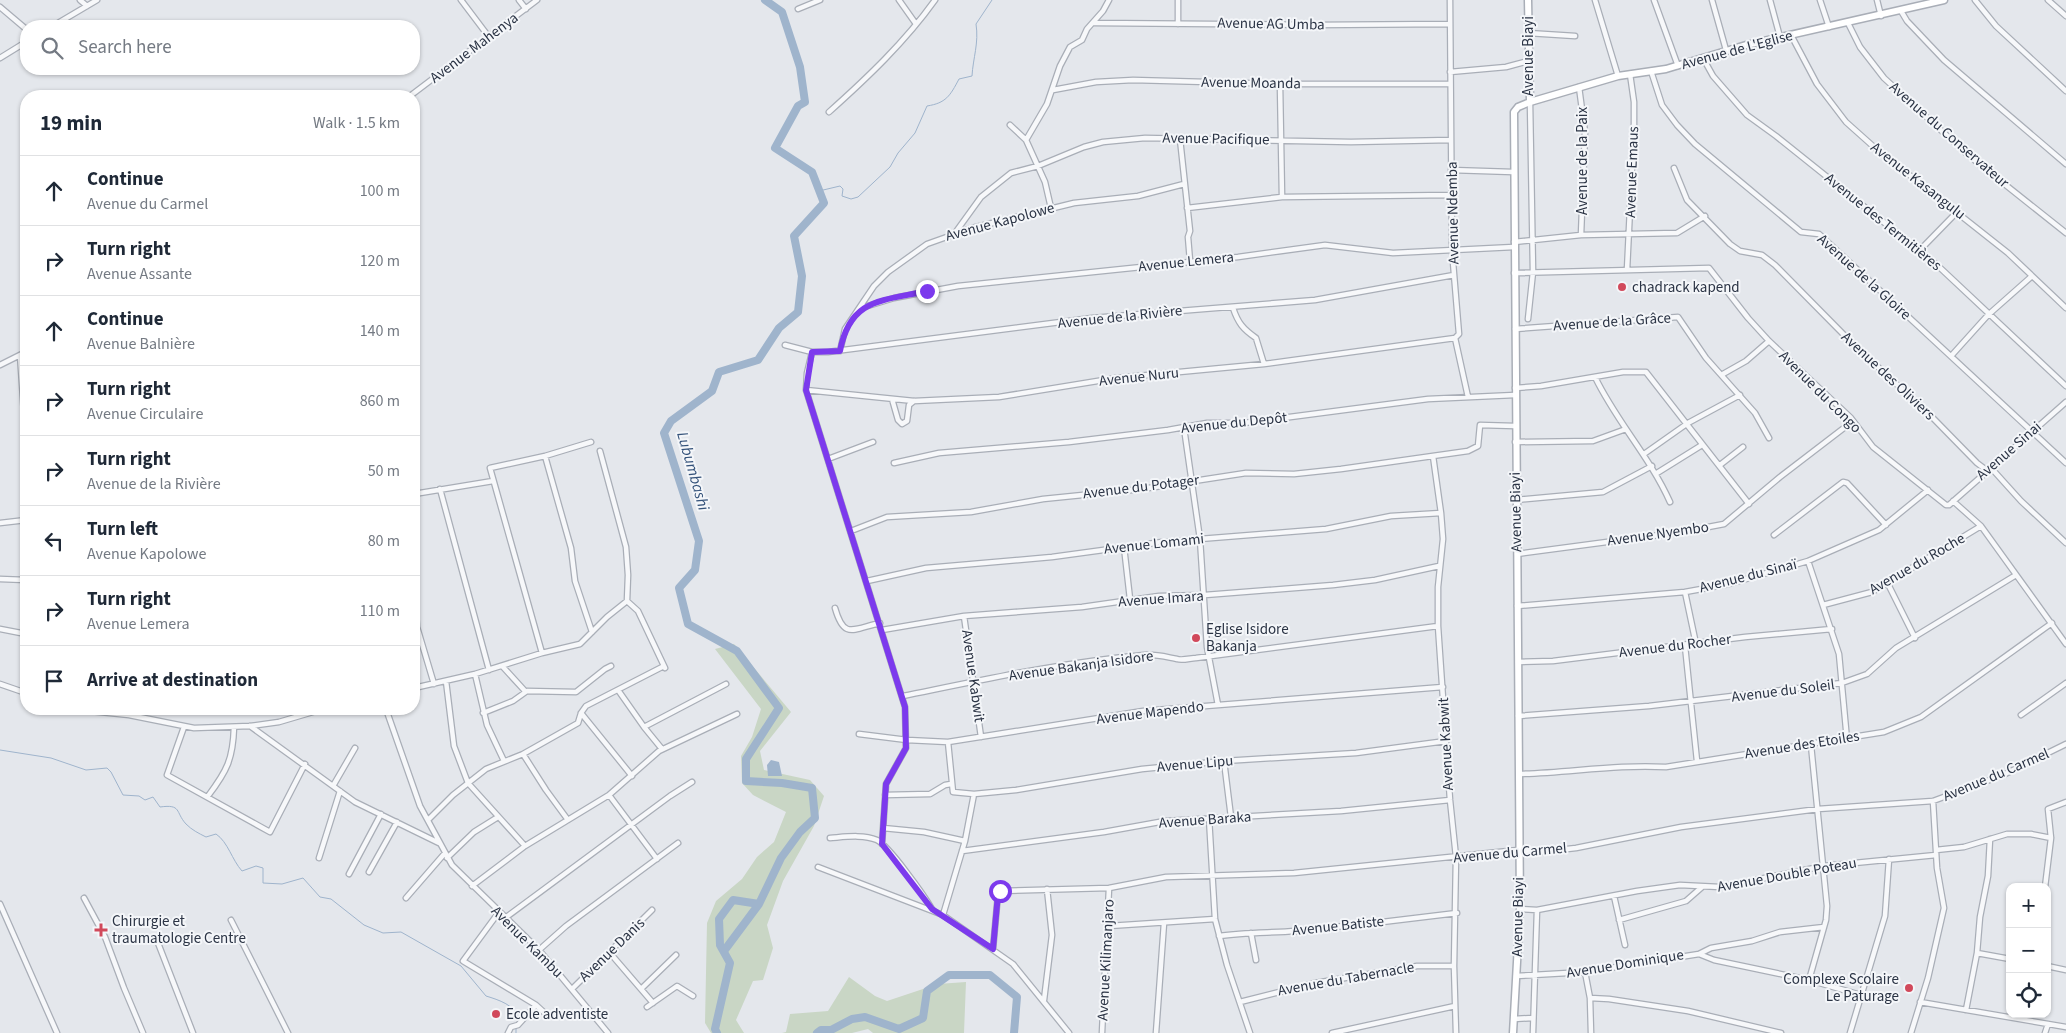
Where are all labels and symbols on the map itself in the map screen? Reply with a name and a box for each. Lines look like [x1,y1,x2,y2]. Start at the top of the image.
street label: Avenue Mahenya [425,8,523,88]
street label: Avenue AG Umba [1217,13,1325,35]
street label: Avenue Biayi [1518,16,1539,96]
street label: Avenue de L'Eglise [1679,25,1795,75]
street label: Avenue Moanda [1201,72,1301,94]
street label: Avenue du Conservateur [1885,77,2014,194]
street label: Avenue de la Paix [1572,107,1593,215]
street label: Avenue Emaus [1620,126,1644,218]
street label: Avenue Pacifique [1162,128,1270,150]
street label: Avenue Kasangulu [1866,137,1970,225]
street label: Avenue Ndemba [1442,161,1464,265]
street label: Avenue des Termitières [1820,168,1946,276]
street label: Avenue Kapolowe [943,197,1057,247]
street label: Avenue de la Gloire [1812,229,1916,325]
street label: Avenue Lemera [1137,247,1235,277]
place label: chadrack kapend [1632,277,1740,298]
route end [916,280,939,303]
marker: chadrack kapend [1616,281,1628,293]
street label: Avenue de la Rivière [1057,300,1183,334]
street label: Avenue de la Grâce [1552,307,1672,337]
street label: Avenue des Oliviers [1836,327,1940,425]
street label: Avenue du Congo [1774,346,1866,438]
street label: Avenue Nuru [1098,362,1180,392]
street label: Avenue du Depôt [1180,407,1288,439]
street label: Avenue Sinai [1972,417,2046,485]
water label: Lubumbashi [671,429,715,513]
street label: Avenue du Potager [1082,469,1201,505]
street label: Avenue Biayi [1505,472,1527,552]
street label: Avenue Nyembo [1606,516,1710,552]
street label: Avenue Lomami [1103,528,1205,560]
street label: Avenue du Roche [1865,528,1969,600]
street label: Avenue du Sinaï [1697,553,1800,598]
street label: Avenue Imara [1118,586,1204,612]
place label: Eglise Isidore Bakanja [1206,619,1289,657]
street label: Avenue Kabwit [956,628,990,724]
street label: Avenue du Rocher [1618,629,1733,663]
marker: Eglise Isidore Bakanja [1190,632,1202,644]
street label: Avenue Bakanja Isidore [1007,645,1155,687]
street label: Avenue du Soleil [1730,674,1836,708]
street label: Avenue Mapendo [1095,696,1205,730]
street label: Avenue Kabwit [1433,697,1459,791]
street label: Avenue des Etoiles [1743,726,1861,764]
street label: Avenue du Carmel [1940,743,2053,807]
street label: Avenue Lipu [1156,750,1234,778]
street label: Avenue Baraka [1158,806,1252,834]
street label: Avenue du Carmel [1452,838,1568,868]
street label: Avenue Double Poteau [1716,852,1858,898]
street label: Avenue Biayi [1507,877,1529,957]
route start [989,880,1012,903]
street label: Avenue Kilimanjaro [1092,899,1120,1021]
street label: Avenue Kambu [486,901,568,983]
place label: Chirurgie et traumatologie Centre [112,911,246,949]
street label: Avenue Batiste [1291,911,1385,941]
street label: Avenue Danis [574,913,650,987]
marker: Chirurgie et traumatologie Centre [94,923,108,937]
street label: Avenue Dominique [1565,944,1685,984]
street label: Avenue du Tabernacle [1276,957,1416,1001]
place label: Complexe Scolaire Le Paturage [1783,969,1899,1007]
marker: Complexe Scolaire Le Paturage [1903,982,1915,994]
place label: Ecole adventiste [506,1004,608,1025]
marker: Ecole adventiste [490,1008,502,1020]

